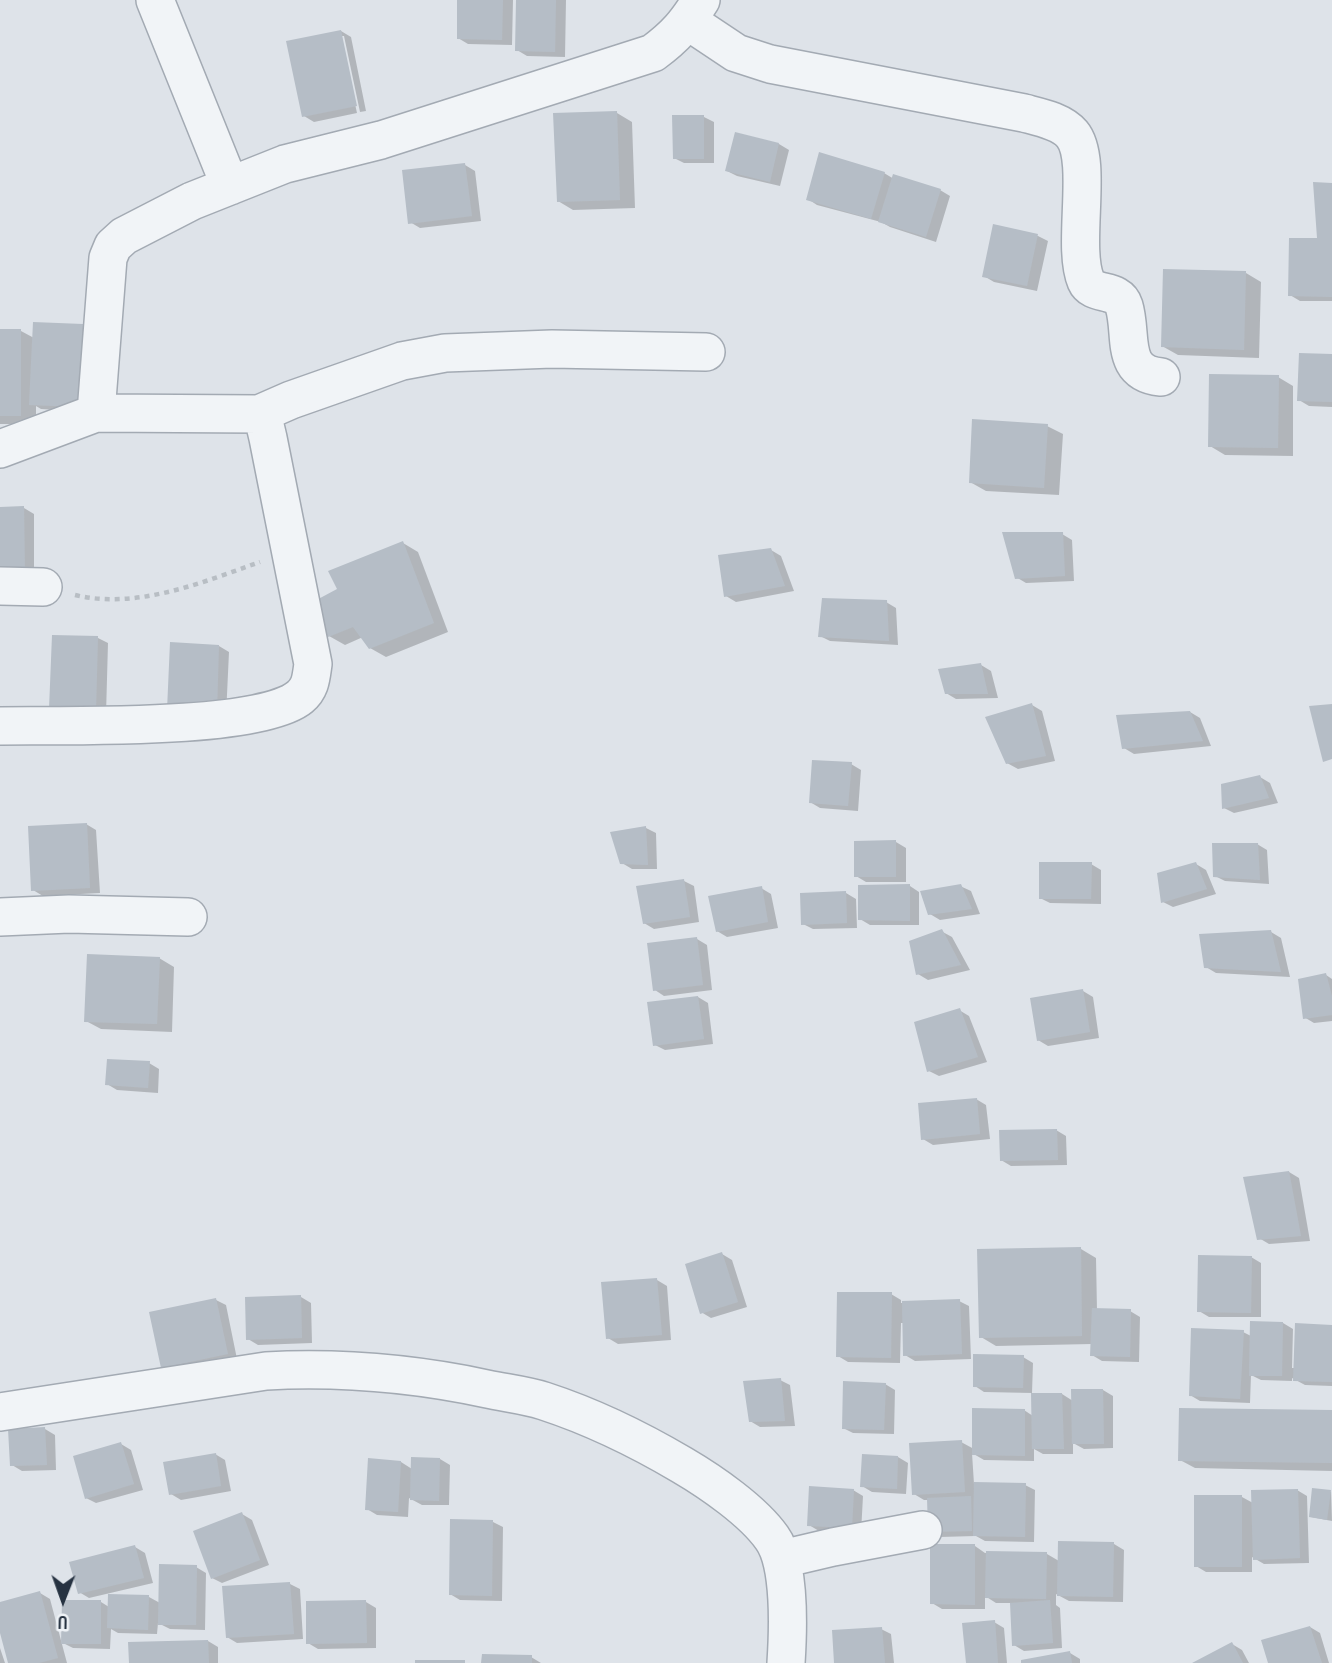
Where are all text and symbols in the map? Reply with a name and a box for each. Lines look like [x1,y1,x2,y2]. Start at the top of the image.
north arrow [28,1565,98,1635]
text: U [57,1610,68,1633]

